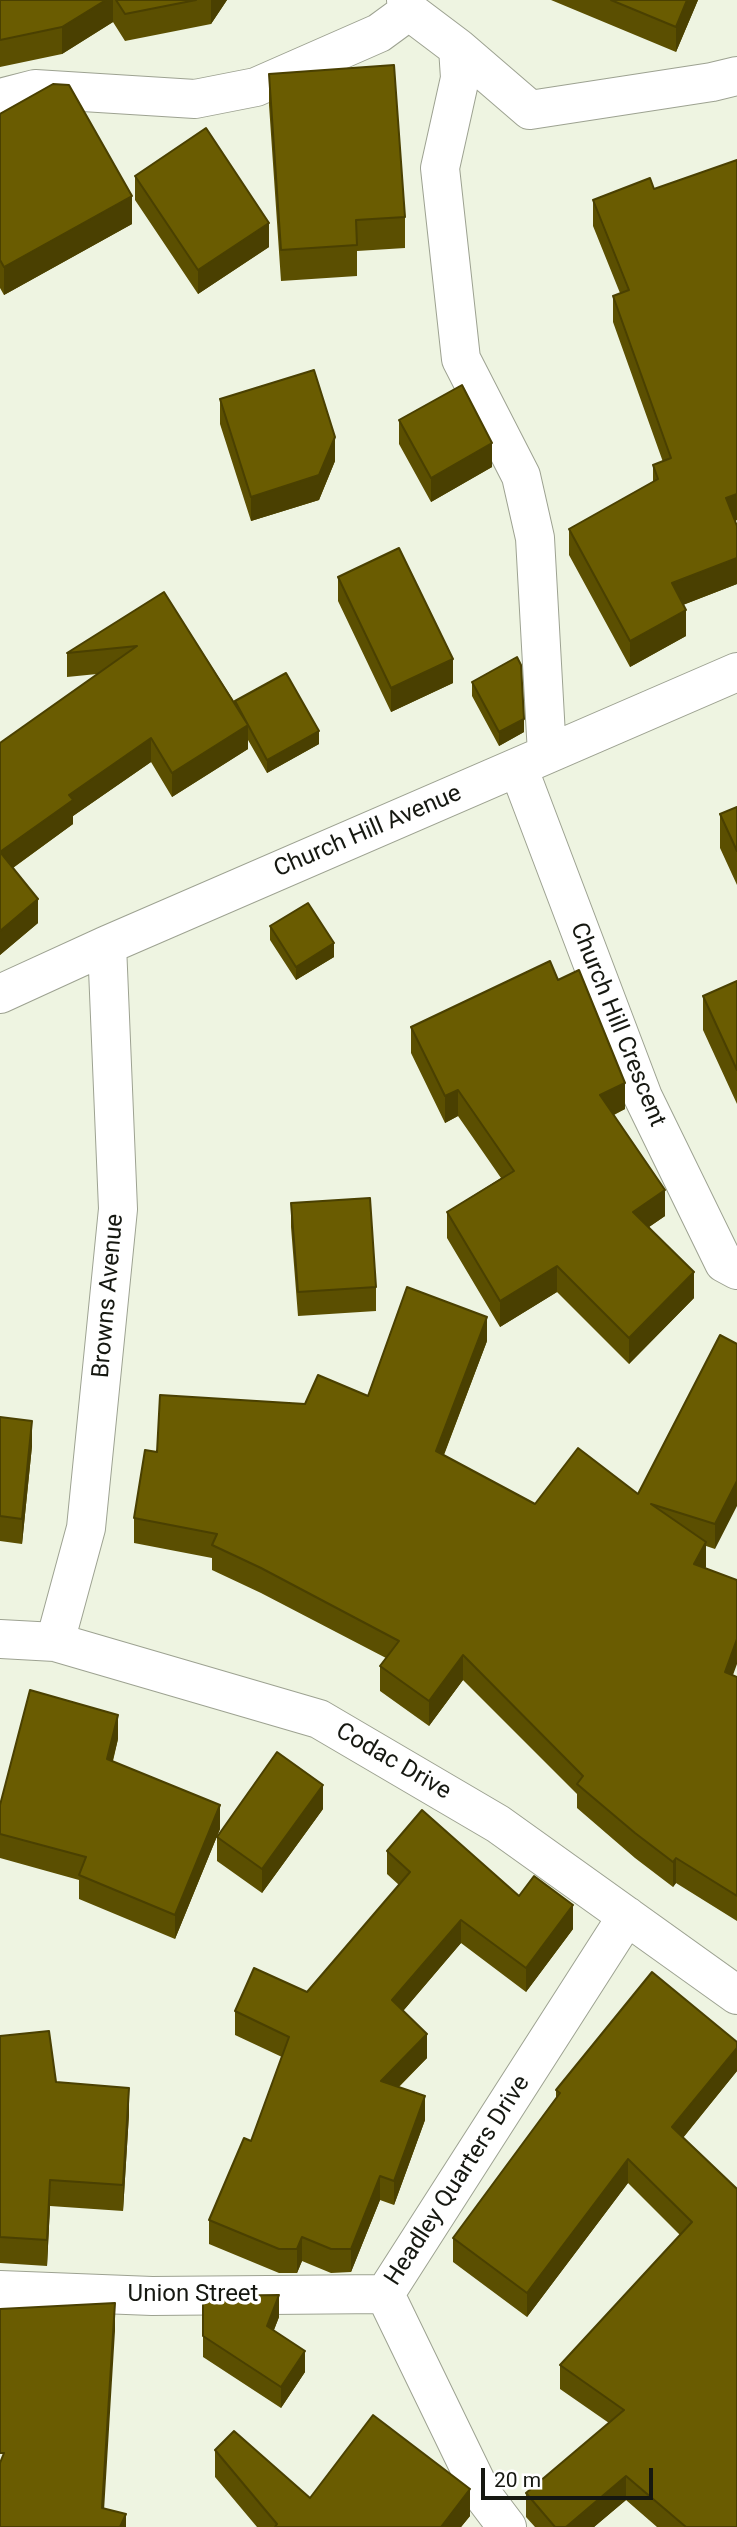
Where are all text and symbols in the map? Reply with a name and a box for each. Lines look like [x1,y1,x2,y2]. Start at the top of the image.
street label: Church Hill Avenue [270,780,466,884]
street label: Church Hill Crescent [563,919,671,1131]
street label: Browns Avenue [87,1213,131,1379]
street label: Codac Drive [330,1717,456,1807]
street label: Headley Quarters Drive [379,2071,537,2291]
street label: Union Street [128,2281,258,2309]
scale bar [485,2454,656,2498]
text: 20 m [494,2468,541,2492]

